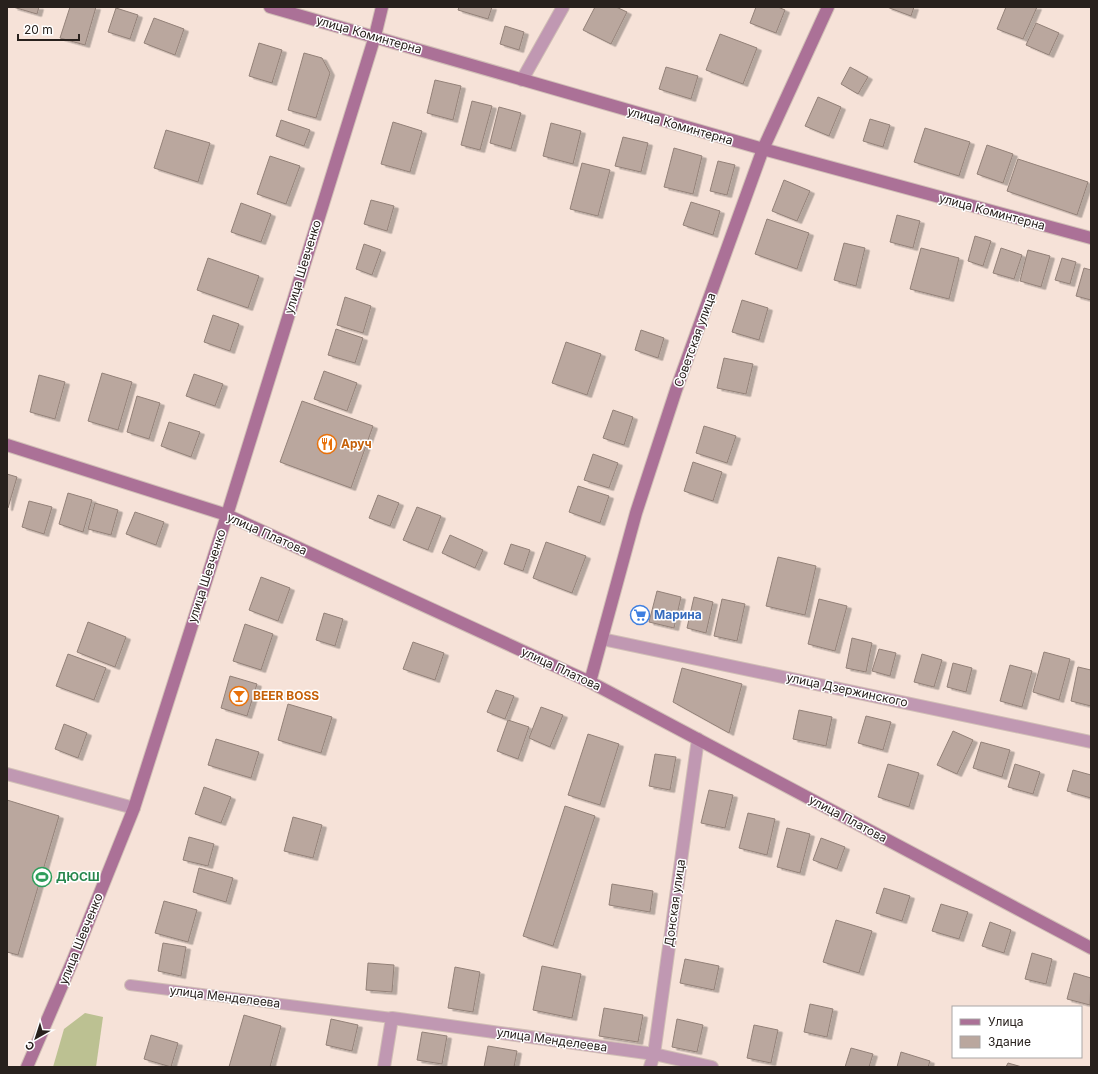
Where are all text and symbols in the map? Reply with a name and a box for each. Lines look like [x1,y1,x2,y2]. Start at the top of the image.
street label: улица Коминтерна [315,12,424,57]
scale bar [18,16,79,42]
text: 20 m [24,22,53,37]
street label: улица Коминтерна [626,103,735,148]
street label: улица Коминтерна [937,190,1047,233]
street label: улица Шевченко [281,218,324,316]
street label: Советская улица [670,291,719,389]
restaurant icon: Аруч [316,433,338,455]
place label: Аруч [341,436,372,451]
street label: улица Платова [225,509,310,558]
street label: улица Шевченко [184,527,229,624]
supermarket icon: Марина [629,604,651,626]
place label: Марина [654,607,702,622]
street label: улица Платова [519,644,603,694]
street label: улица Дзержинского [785,669,909,710]
bar icon: BEER BOSS [228,685,250,707]
place label: BEER BOSS [253,688,319,703]
street label: улица Платова [807,792,890,845]
street label: Донская улица [661,858,688,948]
sports icon: ДЮСШ [31,866,53,888]
place label: ДЮСШ [56,869,100,884]
street label: улица Шевченко [55,891,106,987]
street label: улица Менделеева [169,982,281,1011]
legend [952,1006,1082,1058]
text: Улица [988,1014,1023,1029]
north arrow [16,1018,56,1058]
street label: улица Менделеева [496,1024,608,1055]
text: Здание [988,1034,1031,1049]
text: С [22,1038,37,1054]

